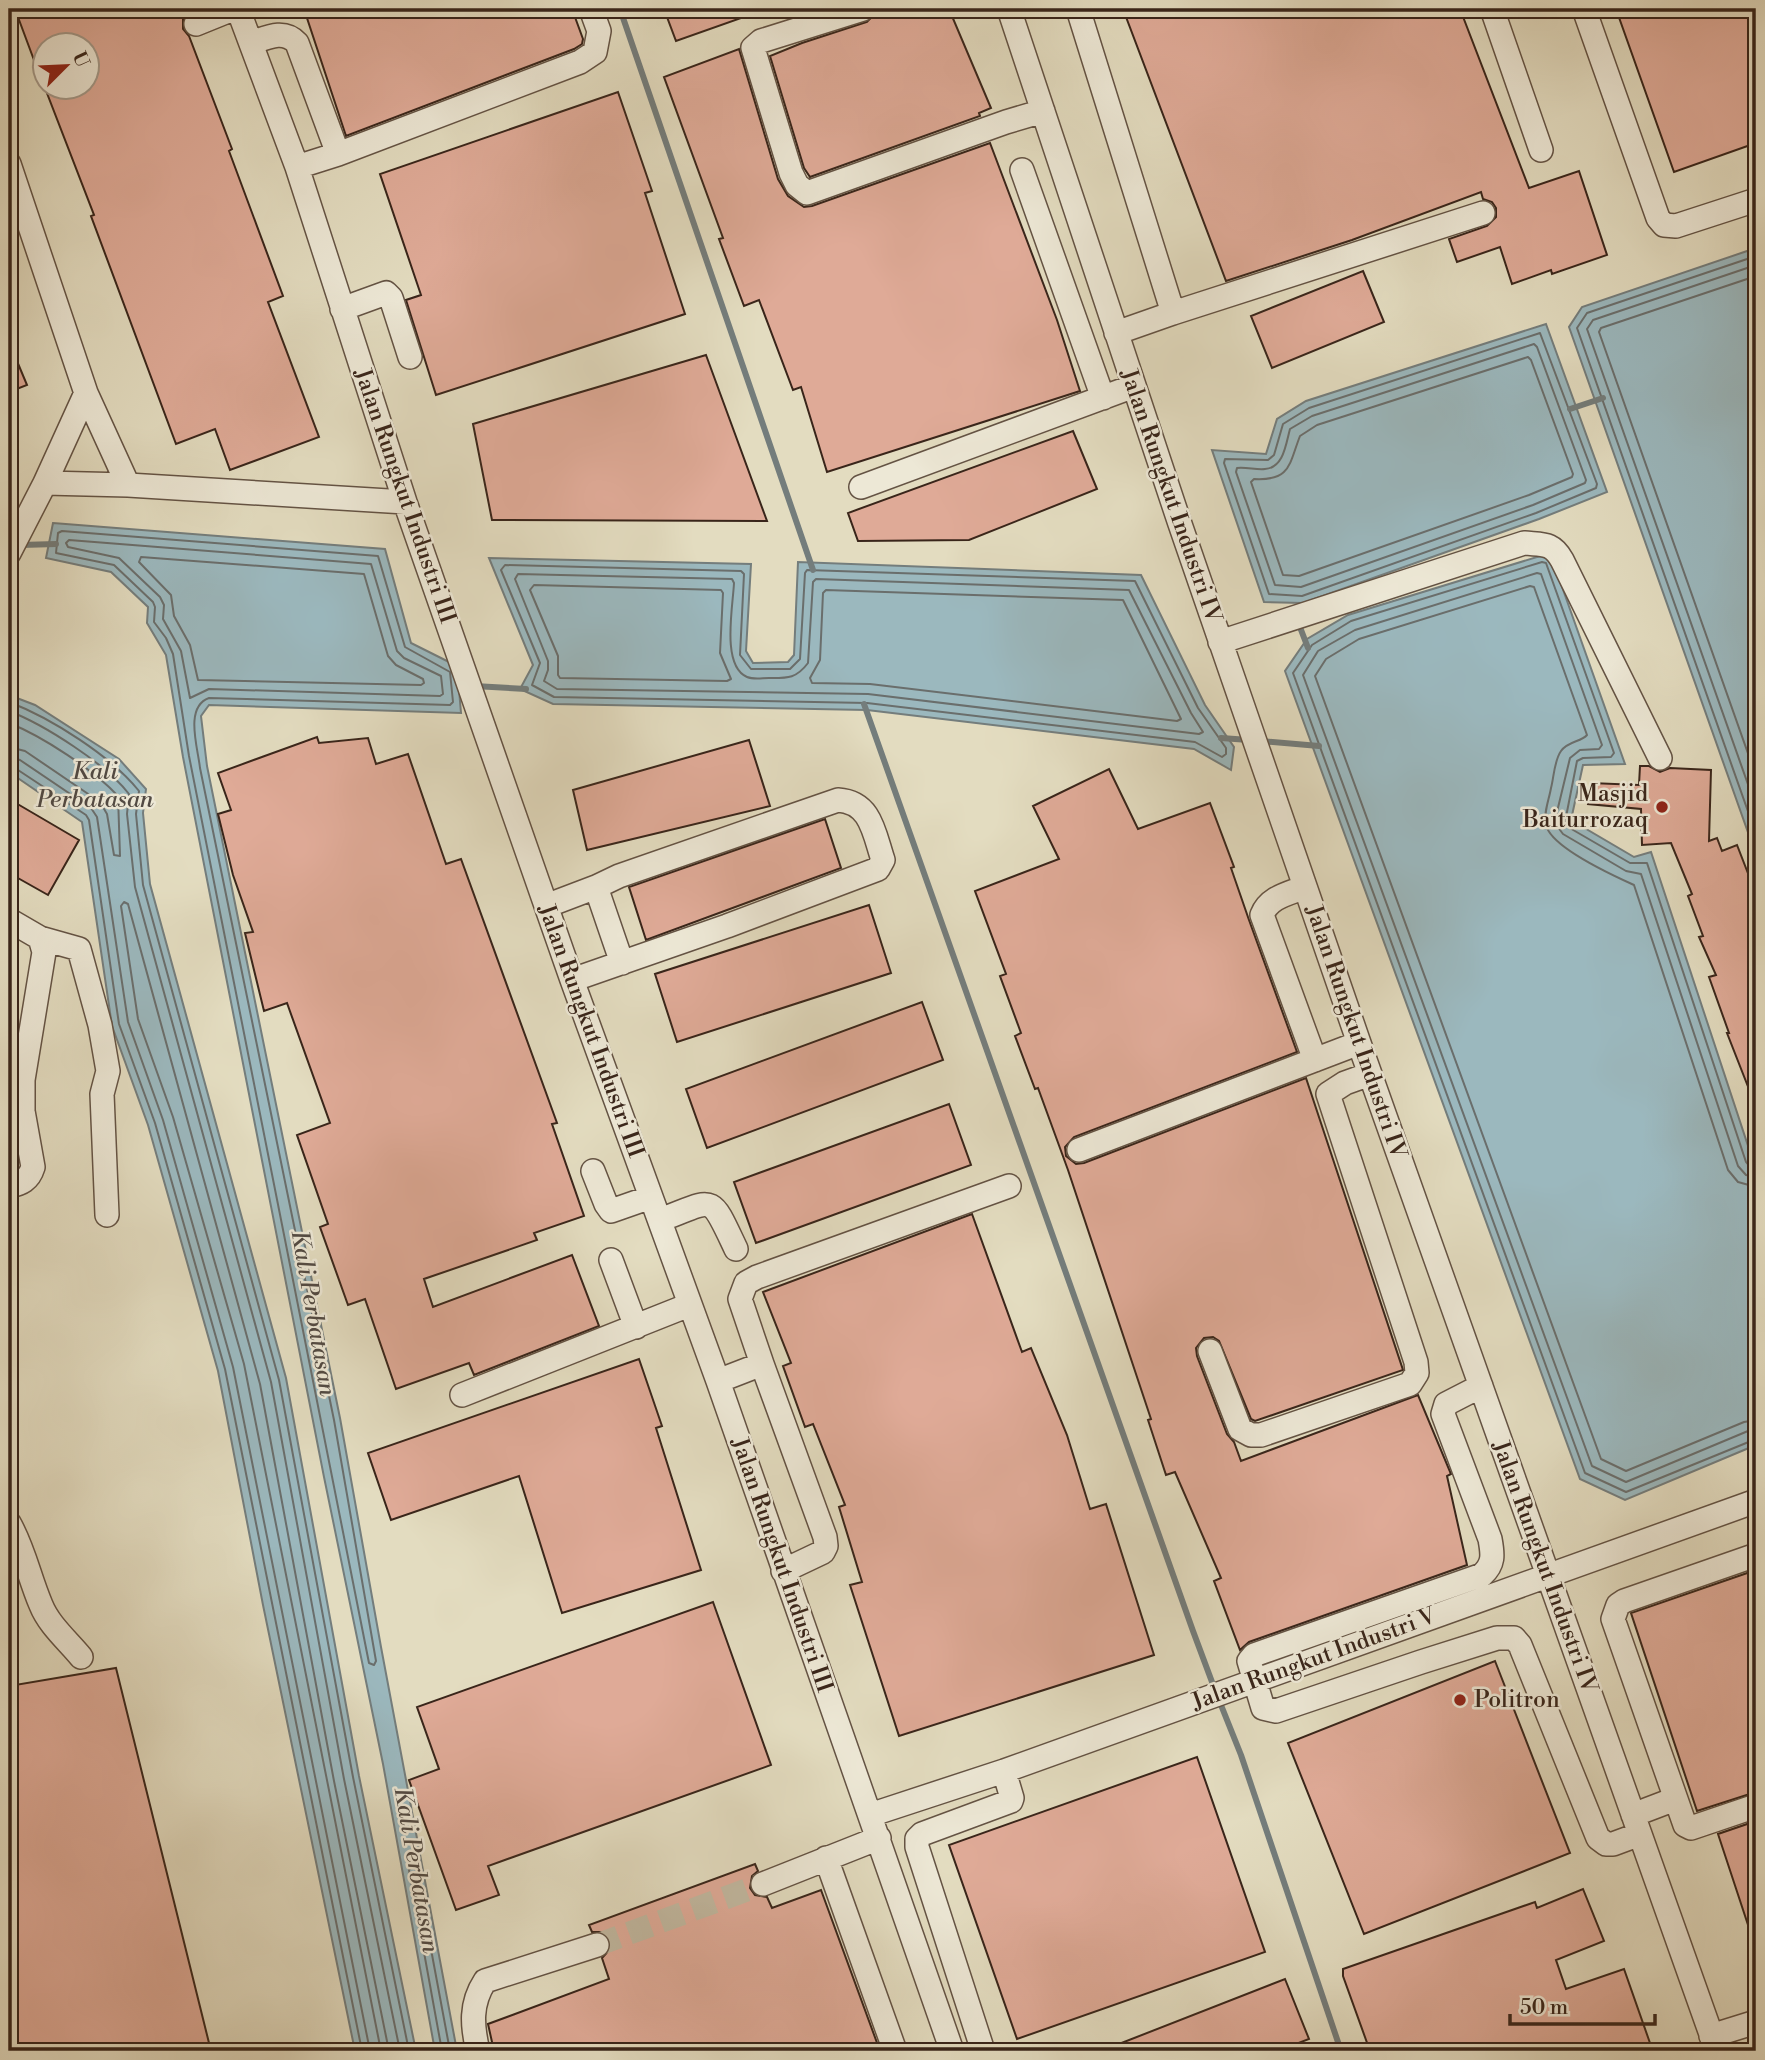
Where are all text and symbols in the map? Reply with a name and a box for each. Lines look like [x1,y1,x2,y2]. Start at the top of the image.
north arrow [32,32,102,102]
text: U [67,48,95,71]
street label: Jalan Rungkut Industri III [348,364,462,627]
street label: Jalan Rungkut Industri IV [1114,365,1228,627]
water label: Kali Perbatasan [36,757,154,815]
place label: Masjid Baiturrozaq [1522,780,1649,834]
marker: Masjid Baiturrozaq [1654,799,1670,815]
street label: Jalan Rungkut Industri III [532,900,650,1162]
street label: Jalan Rungkut Industri IV [1299,901,1413,1163]
water label: Kali Perbatasan [284,1228,342,1399]
street label: Jalan Rungkut Industri III [725,1433,839,1696]
street label: Jalan Rungkut Industri IV [1486,1436,1604,1698]
street label: Jalan Rungkut Industri V [1187,1602,1440,1717]
place label: Politron [1474,1686,1560,1714]
marker: Politron [1452,1692,1468,1708]
water label: Kali Perbatasan [387,1785,445,1956]
scale bar [1510,1983,1655,2027]
text: 50 m [1520,1995,1568,2021]

